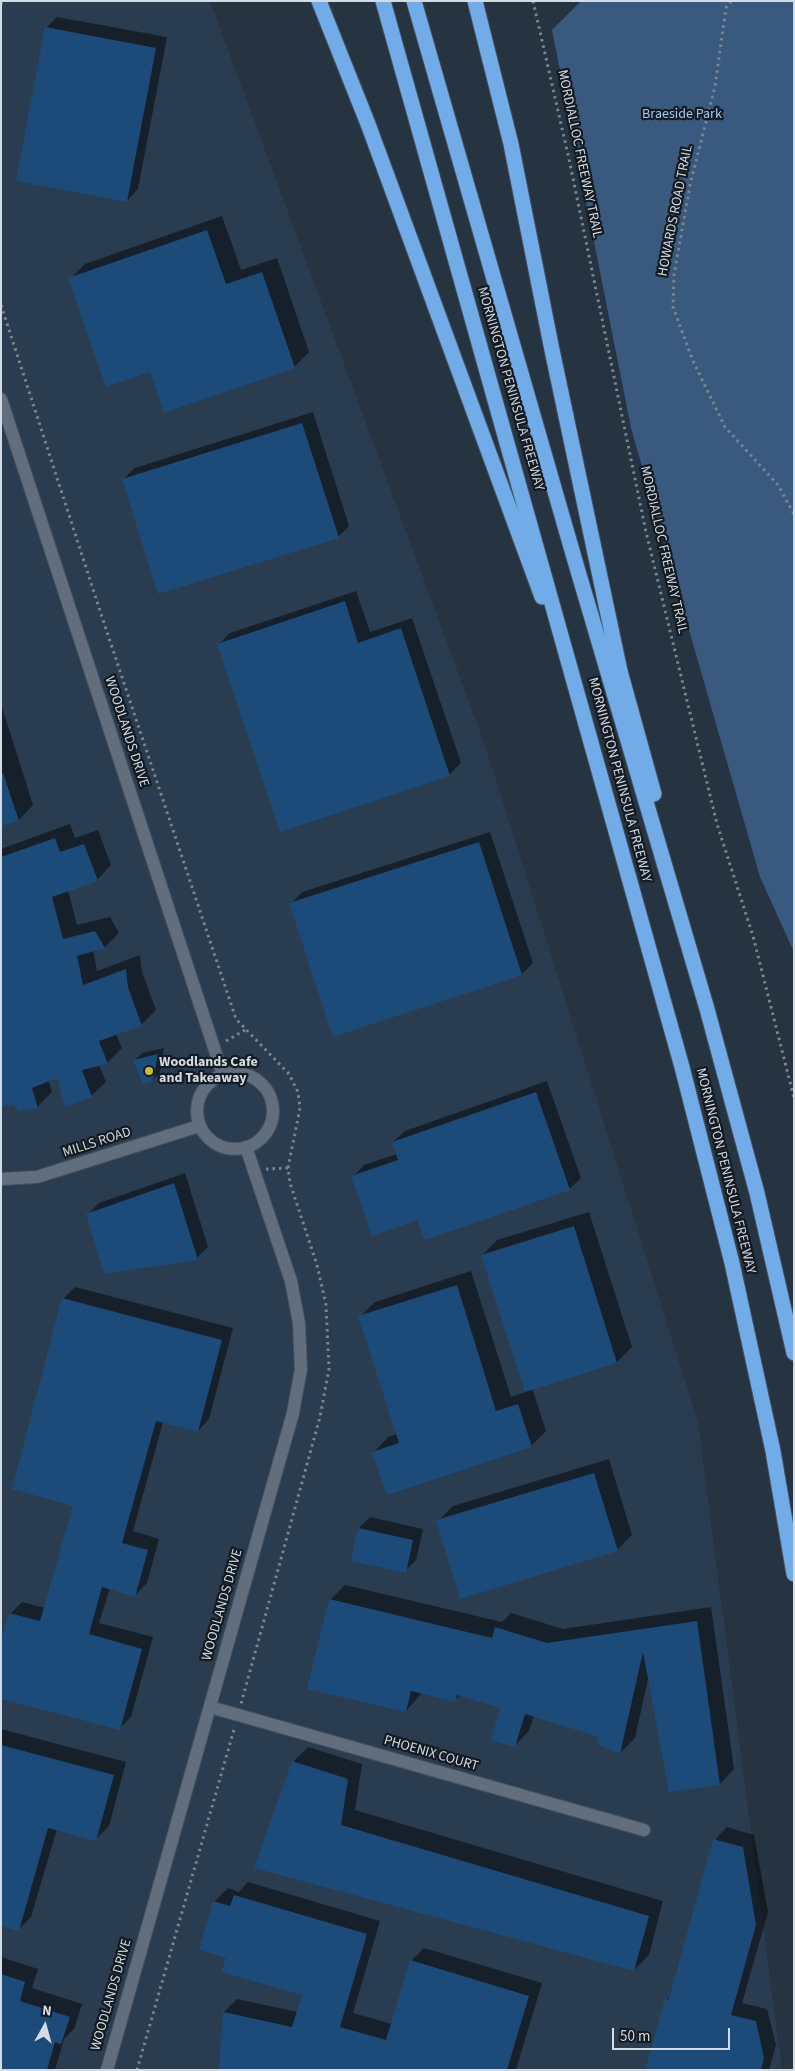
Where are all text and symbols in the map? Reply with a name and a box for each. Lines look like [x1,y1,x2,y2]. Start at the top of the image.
street label: MORDIALLOC FREEWAY TRAIL [553,68,605,240]
park label: Braeside Park [642,107,722,123]
street label: HOWARDS ROAD TRAIL [655,144,697,278]
street label: MORNINGTON PENINSULA FREEWAY [473,285,547,493]
street label: MORDIALLOC FREEWAY TRAIL [636,464,690,636]
street label: WOODLANDS DRIVE [100,675,152,789]
street label: MORNINGTON PENINSULA FREEWAY [584,676,654,884]
place label: Woodlands Cafe and Takeaway [159,1055,258,1088]
marker: Woodlands Cafe and Takeaway [143,1065,155,1077]
street label: MORNINGTON PENINSULA FREEWAY [691,1066,759,1276]
street label: MILLS ROAD [61,1124,133,1162]
street label: WOODLANDS DRIVE [199,1547,247,1663]
street label: PHOENIX COURT [382,1732,480,1776]
street label: WOODLANDS DRIVE [88,1937,136,2053]
north arrow [20,2001,70,2051]
text: N [41,2001,53,2022]
scale bar [615,2018,732,2050]
text: 50 m [620,2026,650,2047]

